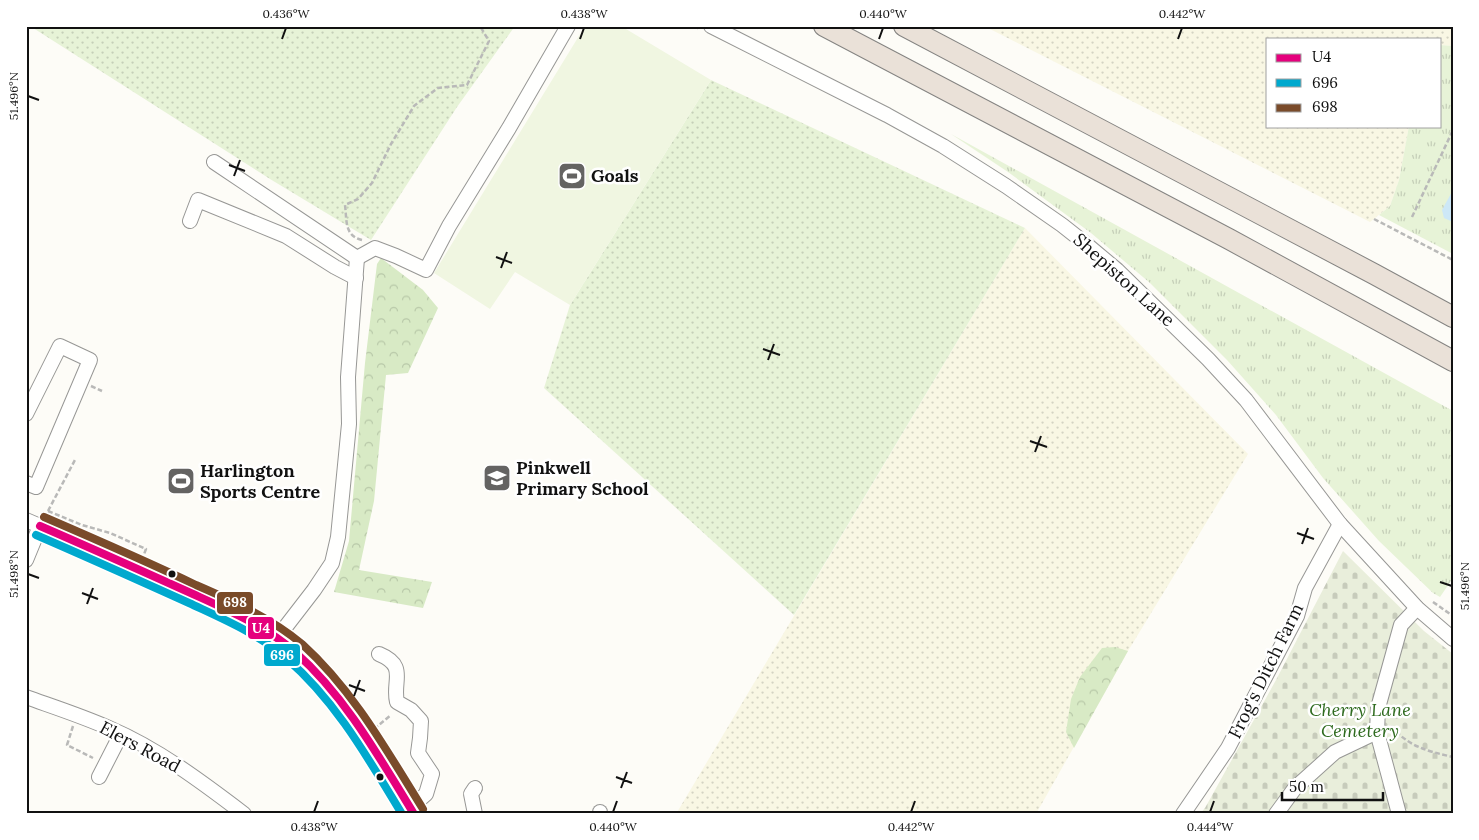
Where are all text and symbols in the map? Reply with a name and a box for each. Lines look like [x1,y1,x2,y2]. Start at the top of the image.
text: 0.436°W [262,6,311,21]
text: 0.438°W [561,6,609,21]
text: 0.440°W [859,6,908,21]
text: 0.442°W [1159,6,1206,21]
legend [1266,38,1442,128]
text: U4 [1312,47,1331,66]
text: 51.496°N [6,72,21,120]
text: 696 [1312,73,1338,92]
text: 698 [1312,97,1338,116]
sports icon: Goals [557,161,587,191]
place label: Goals [591,164,639,187]
street label: Shepiston Lane [1069,228,1180,331]
place label: Pinkwell Primary School [516,456,649,500]
place label: Harlington Sports Centre [200,459,321,503]
school or university icon: Pinkwell Primary School [482,463,512,493]
sports icon: Harlington Sports Centre [166,466,196,496]
text: 51.498°N [6,550,21,598]
text: 51.496°N [1457,562,1472,610]
unlabelled marker [167,569,177,579]
line badge: 698 [216,591,254,615]
text: 698 [223,593,247,611]
street label: Frog's Ditch Farm [1223,599,1308,742]
line badge: U4 [247,616,275,640]
text: U4 [252,619,270,637]
line badge: 696 [263,643,301,667]
text: 696 [270,646,294,664]
park label: Cherry Lane Cemetery [1309,698,1411,742]
street label: Elers Road [96,716,185,778]
scale bar [1282,770,1383,802]
unlabelled marker [375,772,385,782]
text: 50 m [1289,777,1324,796]
text: 0.438°W [291,819,339,834]
text: 0.440°W [589,819,638,834]
text: 0.442°W [888,819,935,834]
text: 0.444°W [1187,819,1234,834]

